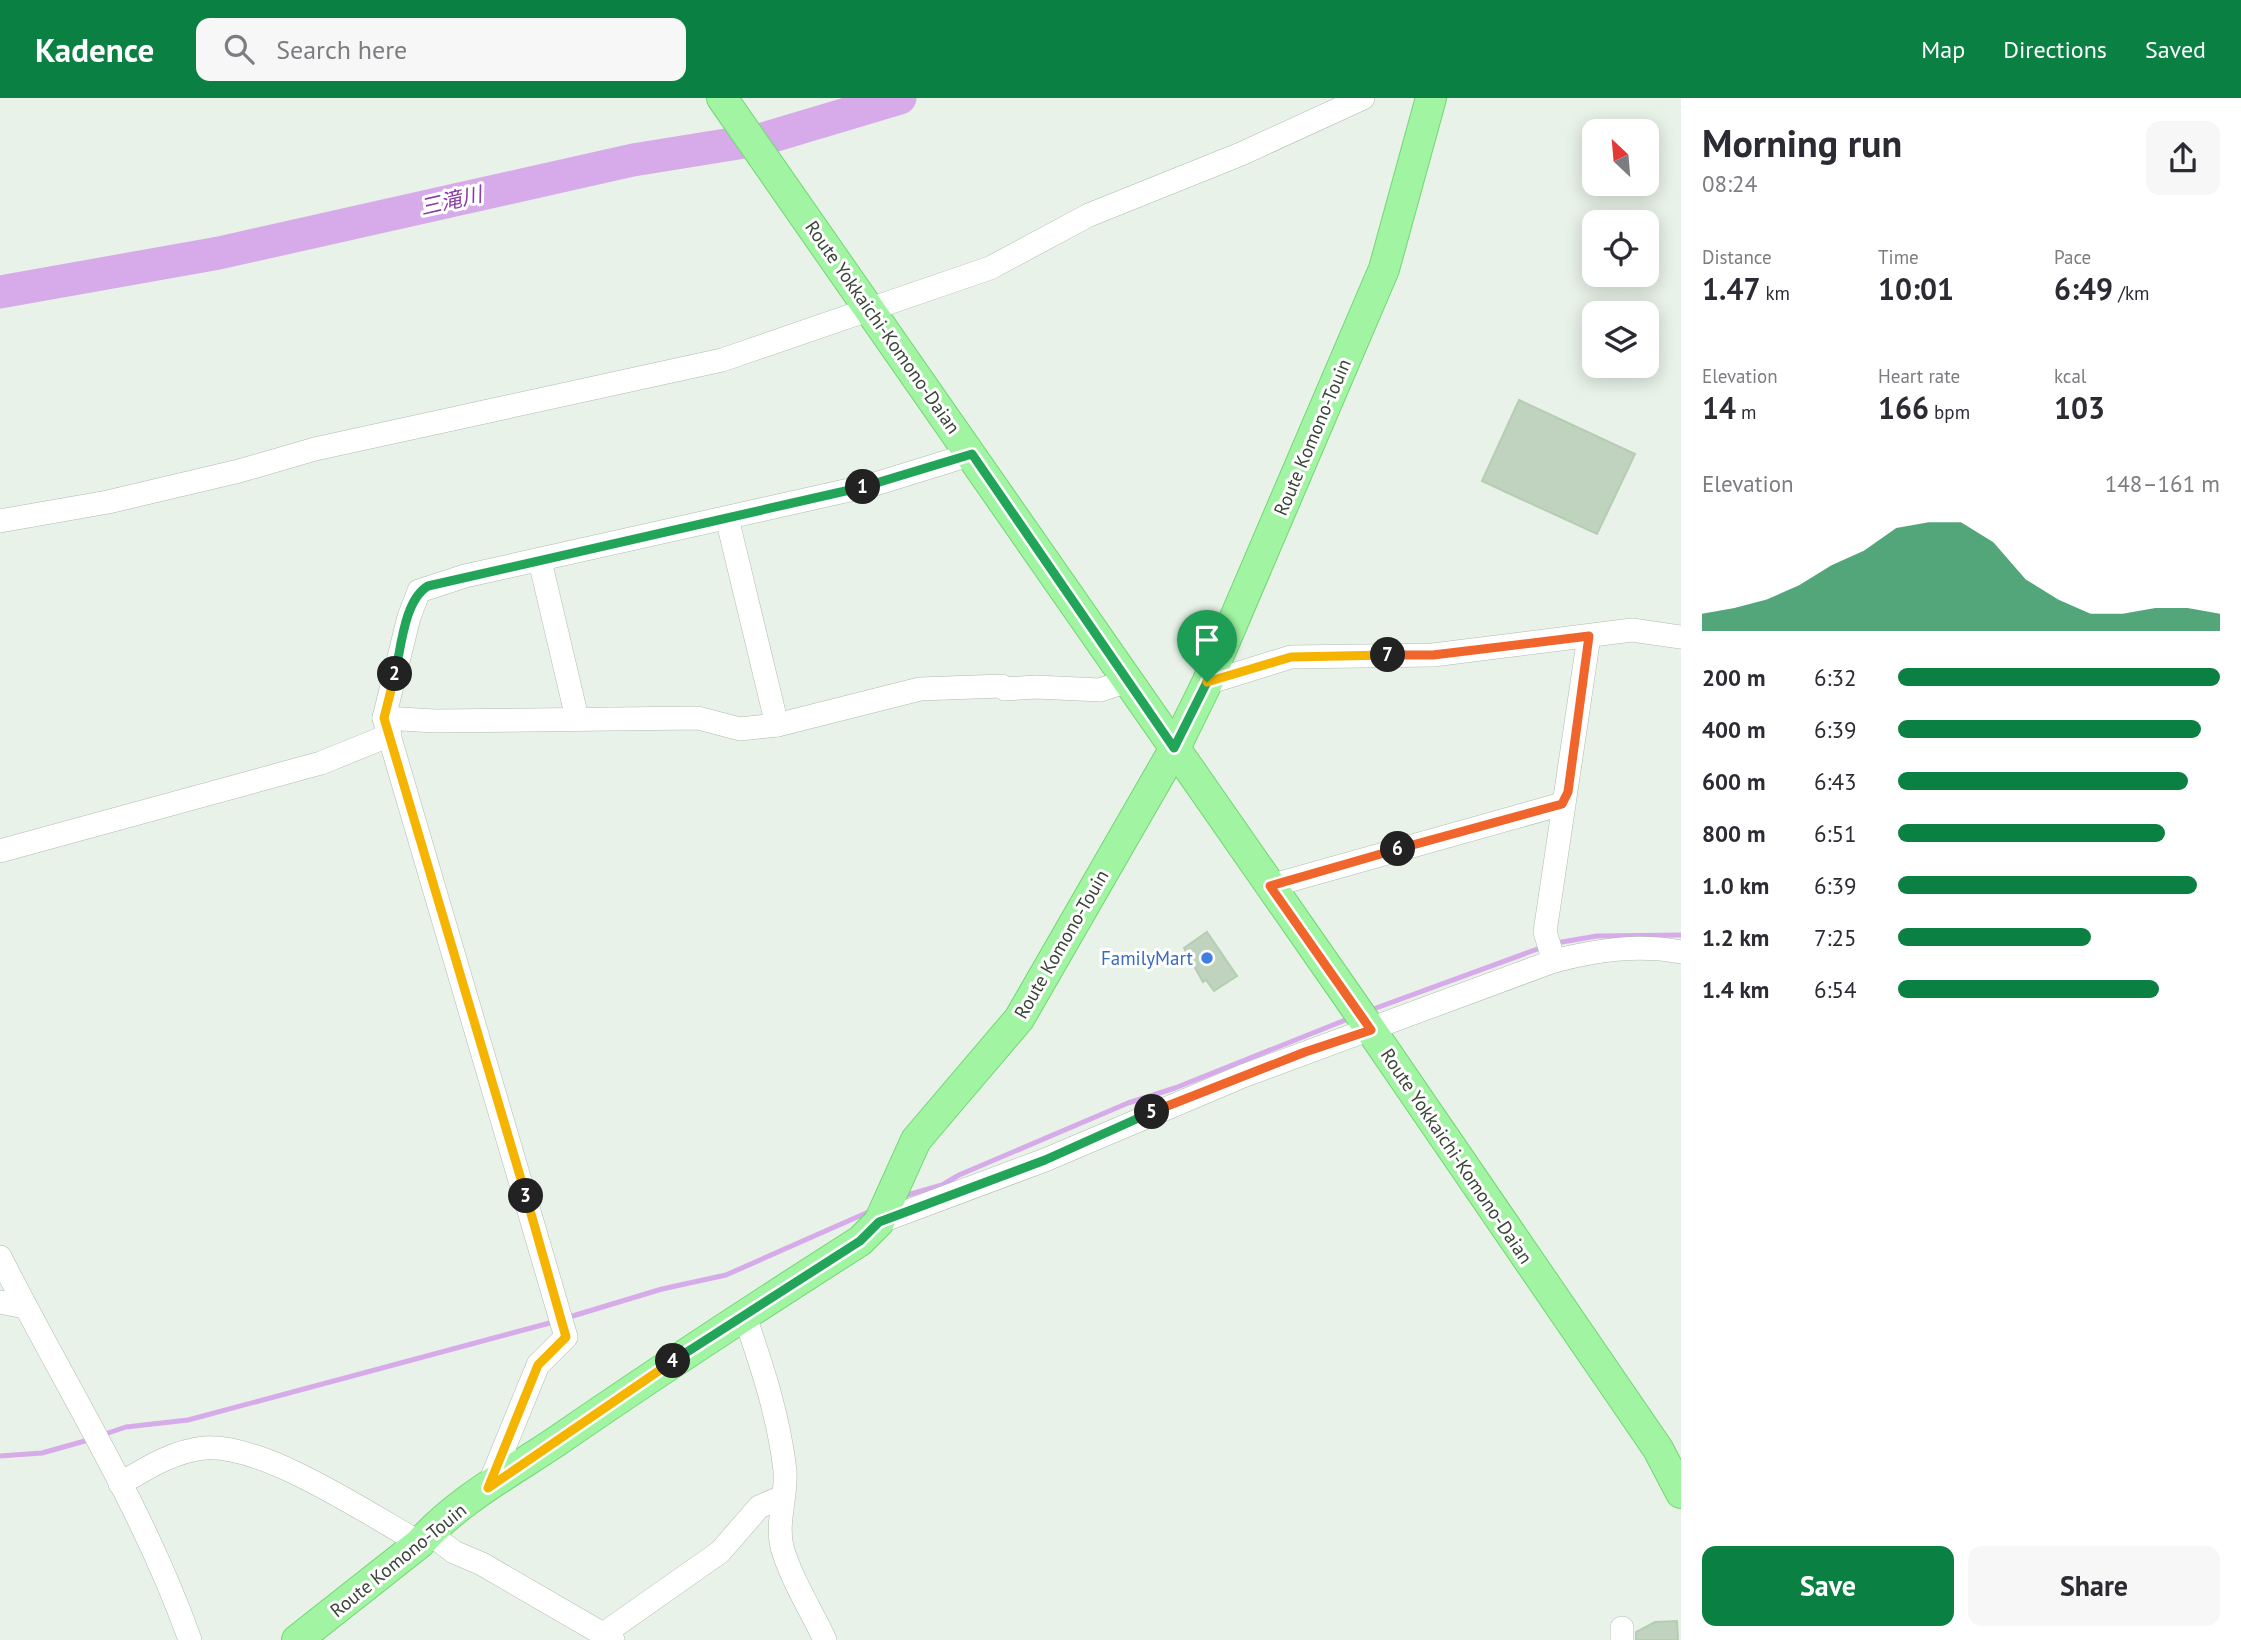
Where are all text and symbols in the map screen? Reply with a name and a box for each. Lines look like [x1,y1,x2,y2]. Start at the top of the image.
search box [196,18,686,81]
text: Kadence [35,28,154,71]
icon: search [220,30,258,68]
text: Search here [276,33,407,66]
text: Map [1921,34,1965,65]
text: Directions [2003,34,2107,65]
text: Saved [2145,34,2206,65]
text: Morning run [1702,118,1902,167]
north arrow [1582,119,1659,196]
map controls [1582,119,1659,378]
button: share [2146,121,2220,195]
text: 08:24 [1702,169,1757,198]
water label: 三滝川 [417,180,487,221]
button: locate [1582,210,1659,287]
street label: Route Yokkaichi-Komono-Daian [800,216,966,438]
text: Distance [1702,245,1772,269]
text: Time [1878,245,1919,269]
text: Pace [2054,245,2091,269]
text: 1.47 [1702,269,1760,308]
text: 10:01 [1878,269,1954,308]
text: 6:49 [2054,269,2113,308]
text: km [1760,281,1790,305]
text: /km [2113,281,2149,305]
button: layers [1582,301,1659,378]
street label: Route Komono-Touin [1268,355,1356,519]
text: Elevation [1702,364,1778,388]
text: Heart rate [1878,364,1960,388]
text: kcal [2054,364,2086,388]
text: 14 [1702,388,1736,427]
text: 166 [1878,388,1929,427]
text: 103 [2054,388,2105,427]
text: m [1736,400,1757,424]
text: bpm [1929,400,1970,424]
text: Elevation [1702,469,1794,498]
text: 148–161 m [2105,469,2220,498]
pin: 1 [846,470,880,504]
text: 1 [857,474,868,498]
pin [1177,610,1237,682]
icon: arrive [1188,621,1226,659]
pin: 7 [1370,638,1406,672]
text: 7 [1382,642,1393,666]
pin: 2 [378,656,412,692]
text: 2 [389,661,400,685]
text: 200 m [1702,663,1765,692]
text: 6:32 [1814,663,1857,692]
text: 400 m [1702,715,1765,744]
text: 6:39 [1814,715,1857,744]
text: 600 m [1702,767,1765,796]
text: 6:43 [1814,767,1857,796]
text: 800 m [1702,819,1765,848]
text: 6:51 [1814,819,1857,848]
pin: 6 [1380,832,1416,866]
text: 6 [1392,836,1403,860]
street label: Route Komono-Touin [1009,865,1113,1023]
text: 1.0 km [1702,871,1769,900]
text: 6:39 [1814,871,1857,900]
text: 1.2 km [1702,923,1769,952]
text: 7:25 [1814,923,1857,952]
place label: FamilyMart [1101,946,1194,970]
marker: FamilyMart [1199,950,1215,966]
text: 1.4 km [1702,975,1769,1004]
text: 6:54 [1814,975,1857,1004]
street label: Route Yokkaichi-Komono-Daian [1376,1044,1538,1268]
pin: 5 [1134,1094,1170,1130]
text: 5 [1146,1099,1157,1123]
pin: 3 [508,1178,544,1214]
text: 3 [520,1183,531,1207]
pin: 4 [656,1344,690,1378]
text: 4 [667,1348,678,1372]
street label: Route Komono-Touin [325,1498,471,1622]
button: Save [1702,1546,1954,1626]
button: Share [1968,1546,2220,1626]

